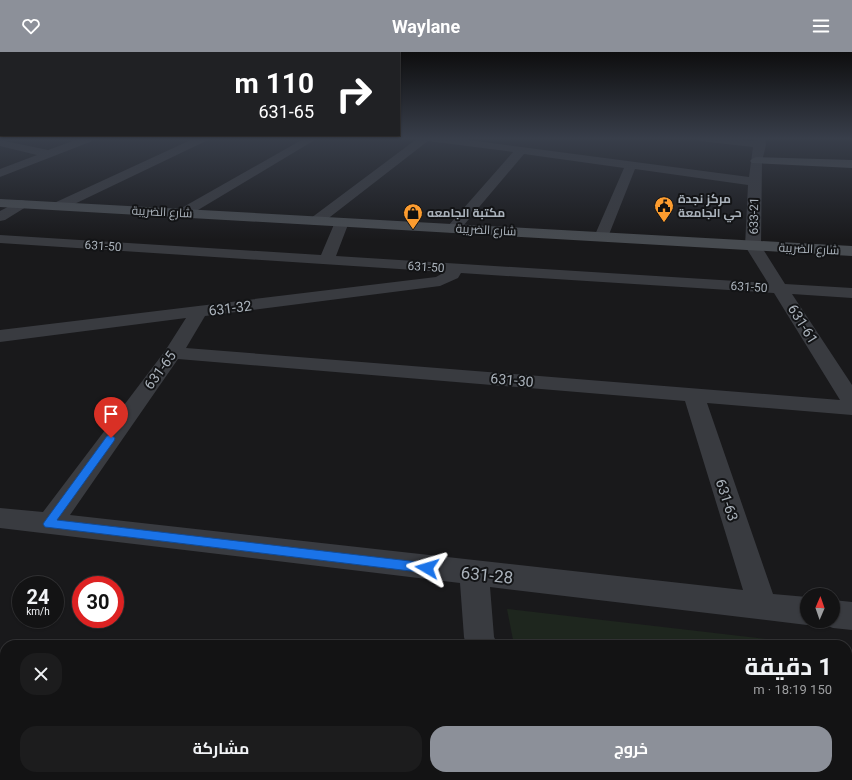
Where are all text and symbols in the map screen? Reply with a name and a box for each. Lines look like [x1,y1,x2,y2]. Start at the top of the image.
icon: heart [20,15,42,37]
icon: menu [810,15,832,37]
text: Waylane [392,16,460,37]
text: 110 m [235,67,314,100]
icon: right [328,68,380,120]
text: 631-65 [258,101,314,122]
place label: مركز نجدة حي الجامعة [678,192,742,223]
public building icon: مركز نجدة حي الجامعة [653,195,675,223]
street label: 633-21 [747,197,761,235]
shop icon: مكتبة الجامعه [402,202,424,230]
street label: شارع الضريبة [131,203,193,222]
place label: مكتبة الجامعه [427,206,505,220]
street label: شارع الضريبة [455,221,517,240]
street label: 631-50 [84,238,122,254]
street label: شارع الضريبة [778,240,840,259]
street label: 631-50 [407,259,445,275]
street label: 631-50 [730,279,768,295]
street label: 631-32 [208,297,253,319]
street label: 631-61 [785,301,821,347]
street label: 631-65 [141,348,179,392]
street label: 631-30 [490,370,534,390]
pin [94,397,128,438]
icon: arrive [100,403,122,425]
street label: 631-63 [713,477,741,523]
position arrow [406,547,448,589]
street label: 631-28 [460,562,514,588]
speed limit sign: 30 [72,576,124,628]
text: 24 [27,585,49,609]
north arrow [800,588,840,628]
map controls [800,588,840,628]
text: km/h [26,606,50,617]
button: close [20,653,62,695]
text: 1 دقيقة [744,653,832,681]
text: 150 m · 18:19 [753,682,832,697]
button: مشاركة [20,726,422,772]
button: خروج [430,726,832,772]

